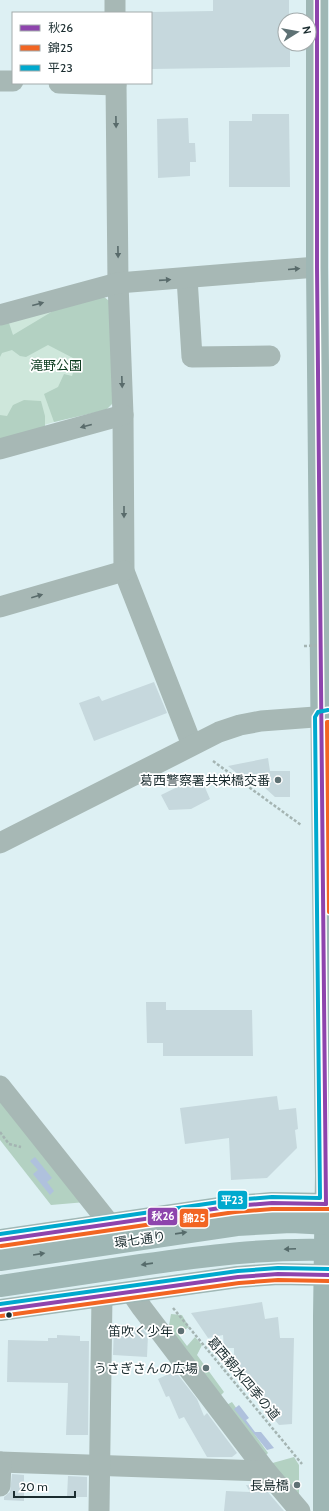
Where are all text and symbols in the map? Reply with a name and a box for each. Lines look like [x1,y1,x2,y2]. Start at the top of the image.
legend [12,12,152,84]
north arrow [277,12,317,52]
text: 秋26 [48,20,73,35]
text: N [299,25,314,35]
text: 錦25 [48,40,73,55]
text: 平23 [48,60,73,75]
one-way arrow [113,116,119,129]
one-way arrow [115,246,121,259]
one-way arrow [288,266,300,272]
one-way arrow [159,276,171,283]
one-way arrow [31,301,44,307]
park label: 滝野公園 [30,357,82,373]
one-way arrow [119,376,125,389]
one-way arrow [79,423,91,429]
one-way arrow [121,506,127,519]
one-way arrow [32,593,44,599]
place label: 葛西警察署共栄橋交番 [140,772,270,788]
marker: 葛西警察署共栄橋交番 [273,775,283,785]
line badge: 平23 [217,1190,248,1210]
text: 平23 [221,1193,243,1207]
line badge: 秋26 [147,1207,178,1226]
line badge: 錦25 [179,1208,209,1228]
text: 秋26 [151,1209,175,1223]
text: 錦25 [183,1211,205,1225]
street label: 環七通り [113,1227,167,1251]
one-way arrow [175,1230,187,1236]
one-way arrow [284,1246,296,1253]
one-way arrow [32,1251,45,1257]
one-way arrow [141,1261,153,1267]
unlabelled marker [4,1310,14,1320]
place label: 笛吹く少年 [108,1323,173,1339]
marker: 笛吹く少年 [176,1326,186,1336]
street label: 葛西親水四季の道 [204,1333,284,1423]
place label: うさぎさんの広場 [94,1360,198,1376]
marker: うさぎさんの広場 [201,1363,211,1373]
scale bar [14,1473,75,1499]
place label: 長島橋 [250,1477,289,1493]
text: 20 m [20,1479,48,1494]
marker: 長島橋 [292,1480,302,1490]

